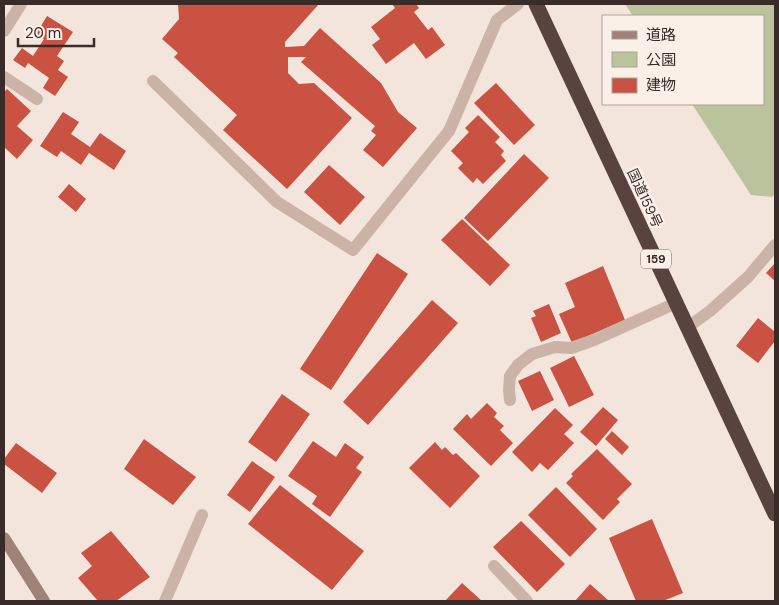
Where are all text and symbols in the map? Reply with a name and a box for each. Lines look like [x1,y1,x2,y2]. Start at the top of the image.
scale bar [18,15,94,47]
legend [602,15,764,105]
text: 20 m [25,23,61,43]
text: 道路 [646,25,676,45]
text: 公園 [646,50,676,70]
text: 建物 [646,75,676,95]
street label: 国道159号 [623,166,667,230]
road number: 159 [641,250,671,268]

